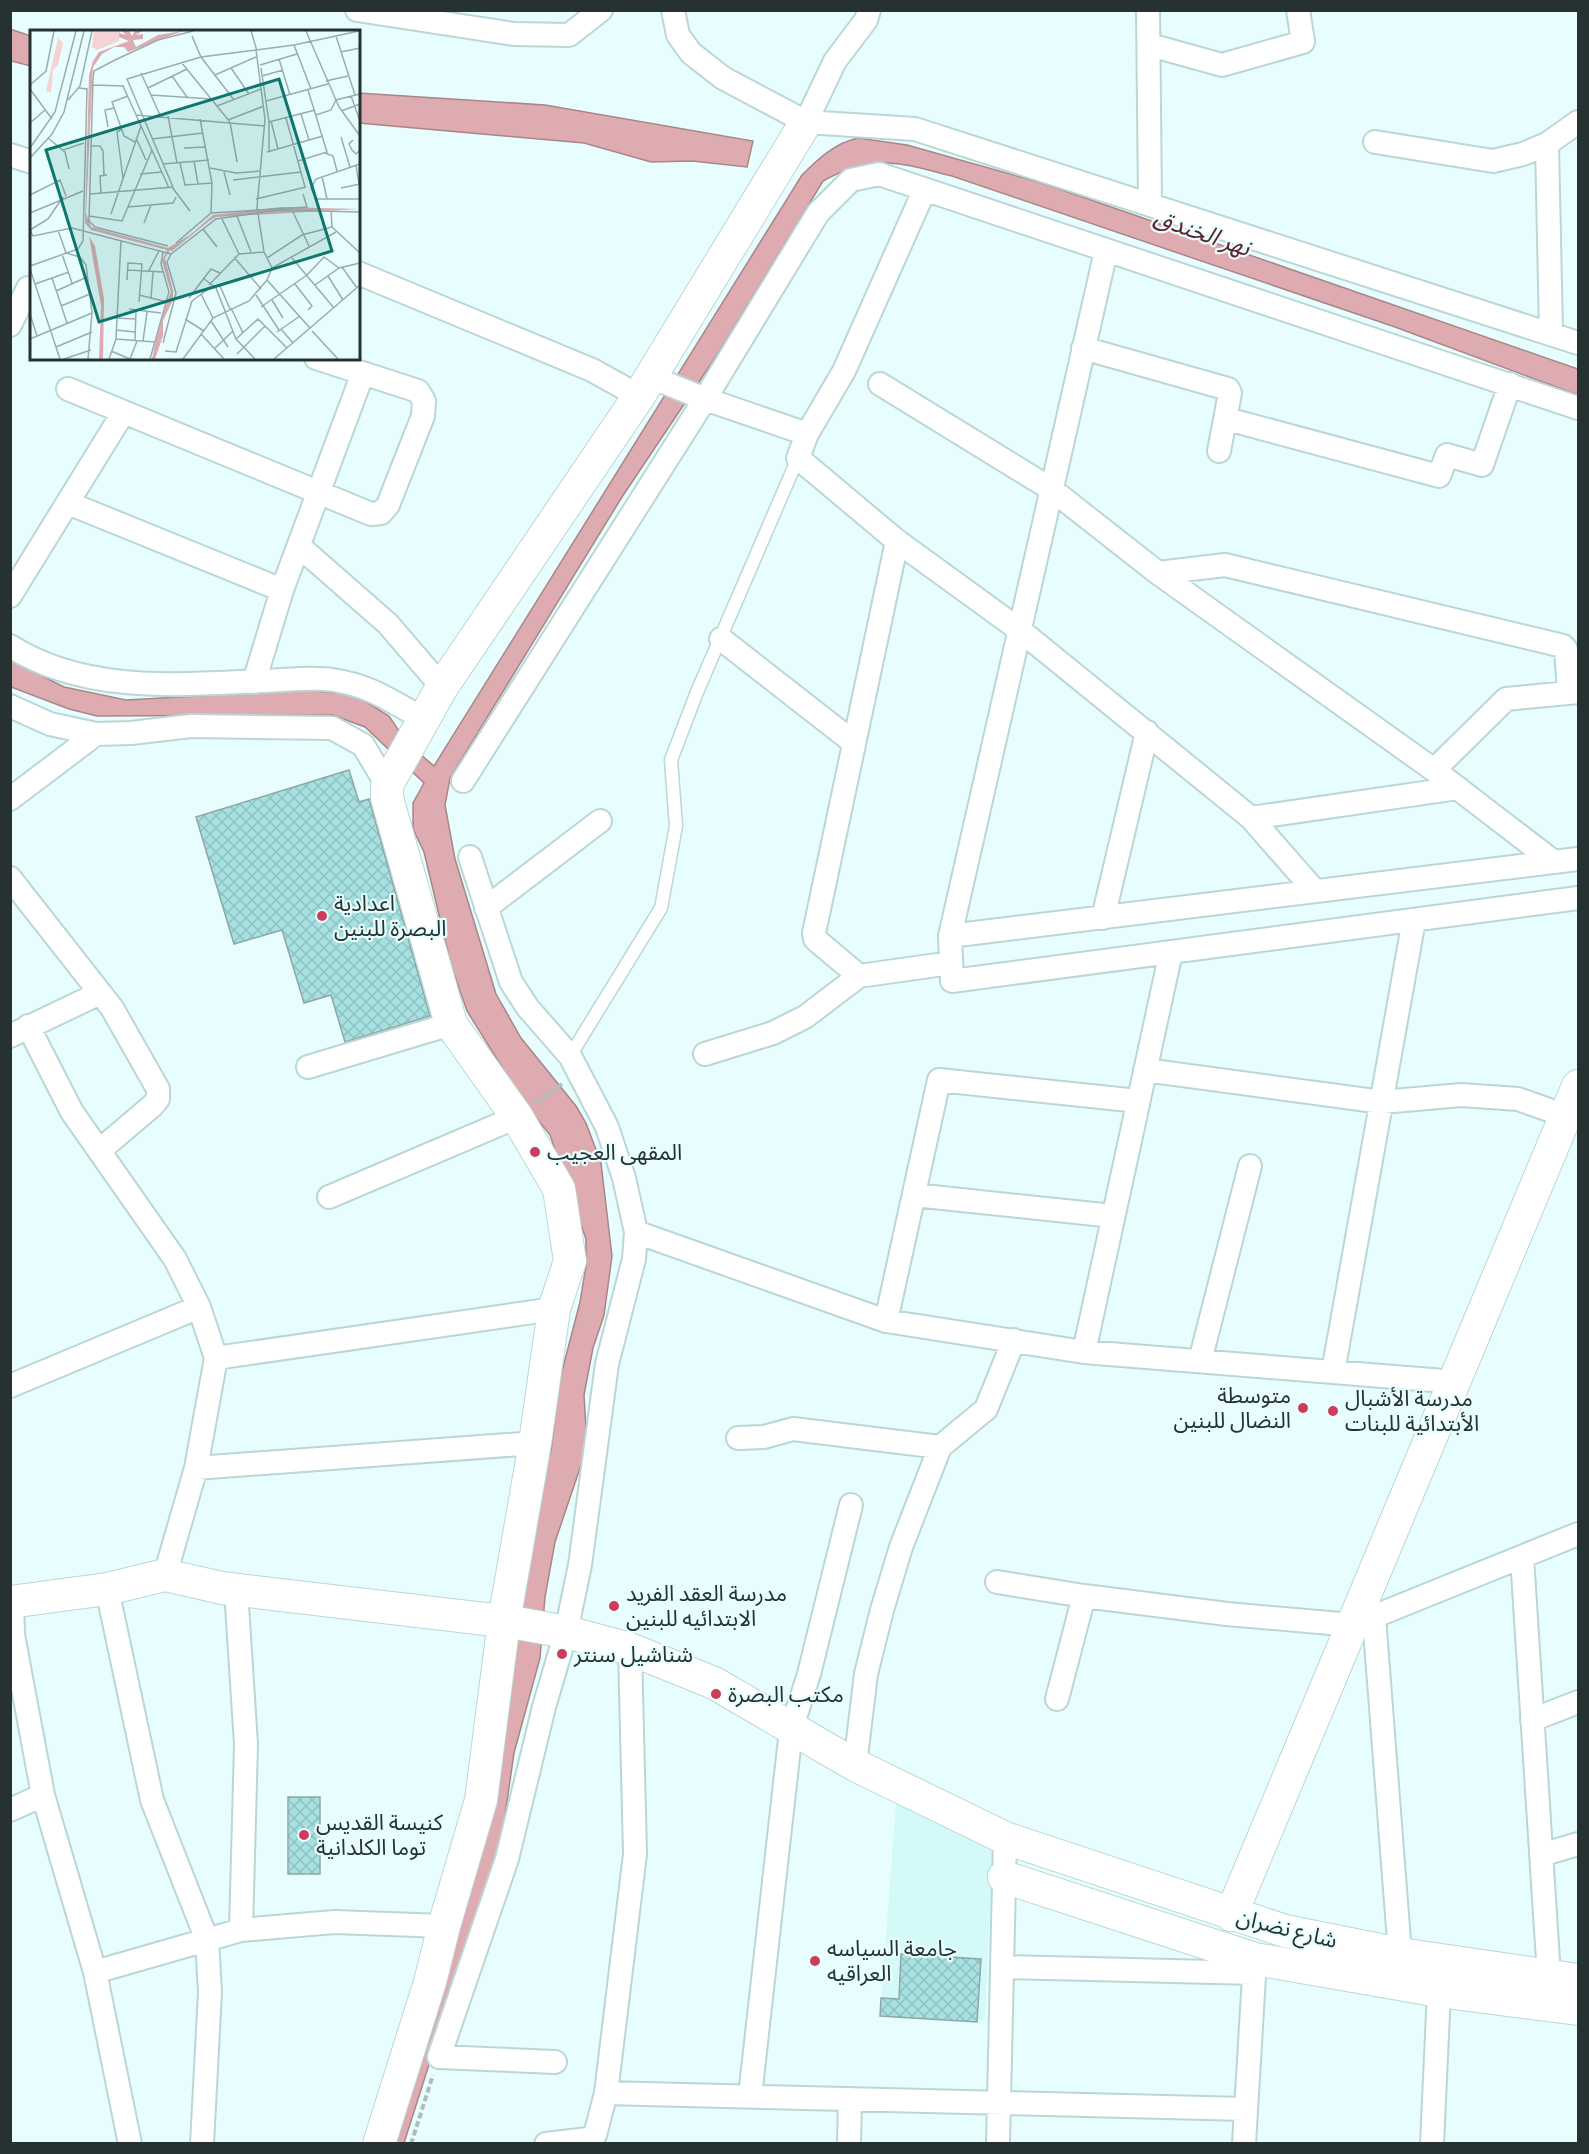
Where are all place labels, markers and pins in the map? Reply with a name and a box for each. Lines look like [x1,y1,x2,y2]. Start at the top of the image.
place label: اعدادية البصرة للبنين [334,889,446,942]
marker: اعدادية البصرة للبنين [315,909,329,923]
place label: المقهى العجيب [547,1138,682,1166]
marker: المقهى العجيب [528,1145,542,1159]
place label: متوسطة النضال للبنين [1174,1381,1291,1434]
place label: مدرسة الأشبال الأبتدائية للبنات [1345,1384,1479,1437]
marker: متوسطة النضال للبنين [1296,1401,1310,1415]
marker: مدرسة الأشبال الأبتدائية للبنات [1326,1404,1340,1418]
place label: مدرسة العقد الفريد الابتدائيه للبنين [626,1579,787,1632]
marker: مدرسة العقد الفريد الابتدائيه للبنين [607,1599,621,1613]
place label: شناشيل سنتر [573,1640,693,1668]
marker: شناشيل سنتر [555,1647,569,1661]
place label: مكتب البصرة [728,1680,844,1708]
marker: مكتب البصرة [709,1687,723,1701]
place label: كنيسة القديس توما الكلدانية [316,1808,444,1861]
marker: كنيسة القديس توما الكلدانية [297,1828,311,1842]
place label: جامعة السياسه العراقيه [827,1934,957,1987]
marker: جامعة السياسه العراقيه [808,1954,822,1968]

